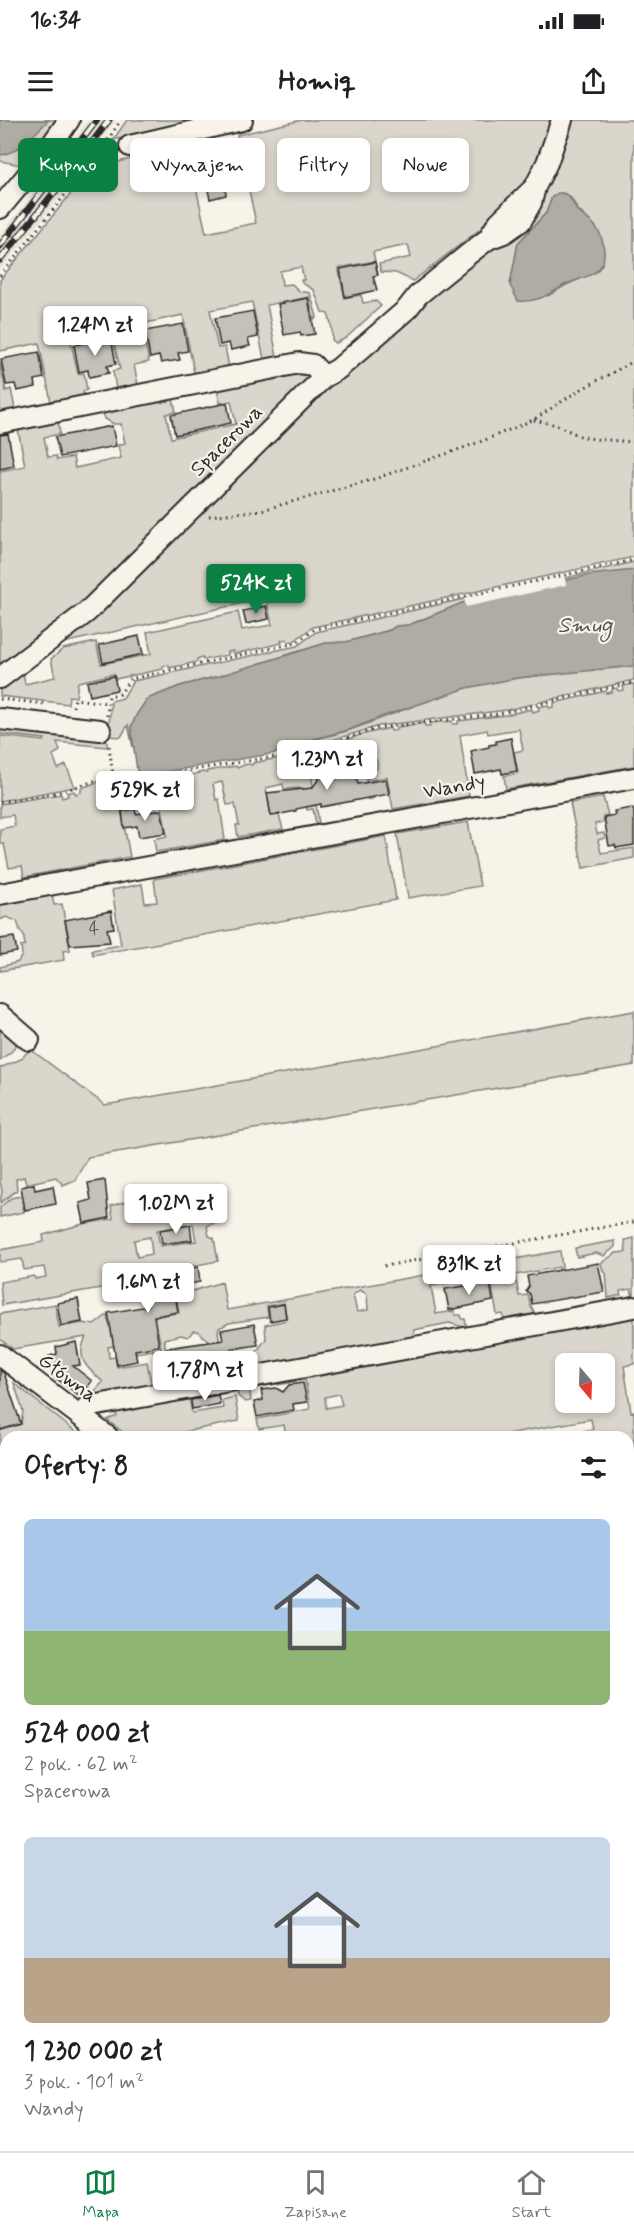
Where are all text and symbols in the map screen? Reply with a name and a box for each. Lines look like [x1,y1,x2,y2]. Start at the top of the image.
text: 16:34 [30,7,81,35]
text: Homiq [278,64,356,99]
icon: menu [24,65,57,98]
icon: share [577,65,610,98]
chip: Kupno [18,138,118,192]
chip: Wynajem [130,138,265,192]
chip: Filtry [277,138,370,192]
chip: Nowe [382,138,469,192]
pin: 1.24M zł [33,306,157,357]
text: 1.24M zł [57,312,133,339]
street label: Spacerowa [184,398,269,483]
pin: 524K zł [201,564,311,615]
text: 524K zł [220,570,292,597]
water label: Smug [558,612,614,642]
pin: 1.23M zł [265,740,389,791]
text: 1.23M zł [291,746,363,773]
street label: Wandy [421,768,487,806]
pin: 529K zł [90,771,200,822]
text: 529K zł [110,777,180,804]
house number: 4 [89,917,99,941]
pin: 1.02M zł [114,1184,238,1235]
text: 1.02M zł [138,1190,214,1217]
pin: 831K zł [414,1245,524,1296]
text: 831K zł [437,1251,501,1278]
pin: 1.6M zł [93,1263,203,1314]
text: 1.6M zł [116,1269,180,1296]
street label: Główna [32,1346,103,1409]
pin: 1.78M zł [143,1351,267,1402]
north arrow [555,1353,615,1413]
map controls [555,1353,615,1413]
text: 1.78M zł [167,1357,243,1384]
text: Oferty: 8 [24,1450,128,1484]
icon: filters [577,1451,610,1484]
icon: home [263,1558,371,1666]
text: 524 000 zł [24,1717,149,1751]
text: 2 pok. · 62 m² [24,1751,138,1778]
text: Spacerowa [24,1778,111,1805]
icon: home [263,1876,371,1984]
text: 1 230 000 zł [24,2035,162,2069]
text: 3 pok. · 101 m² [24,2069,144,2096]
text: Wandy [24,2096,84,2123]
tab: Mapa [83,2166,119,2223]
tab: Zapisane [284,2166,347,2223]
tab: Start [512,2166,551,2223]

